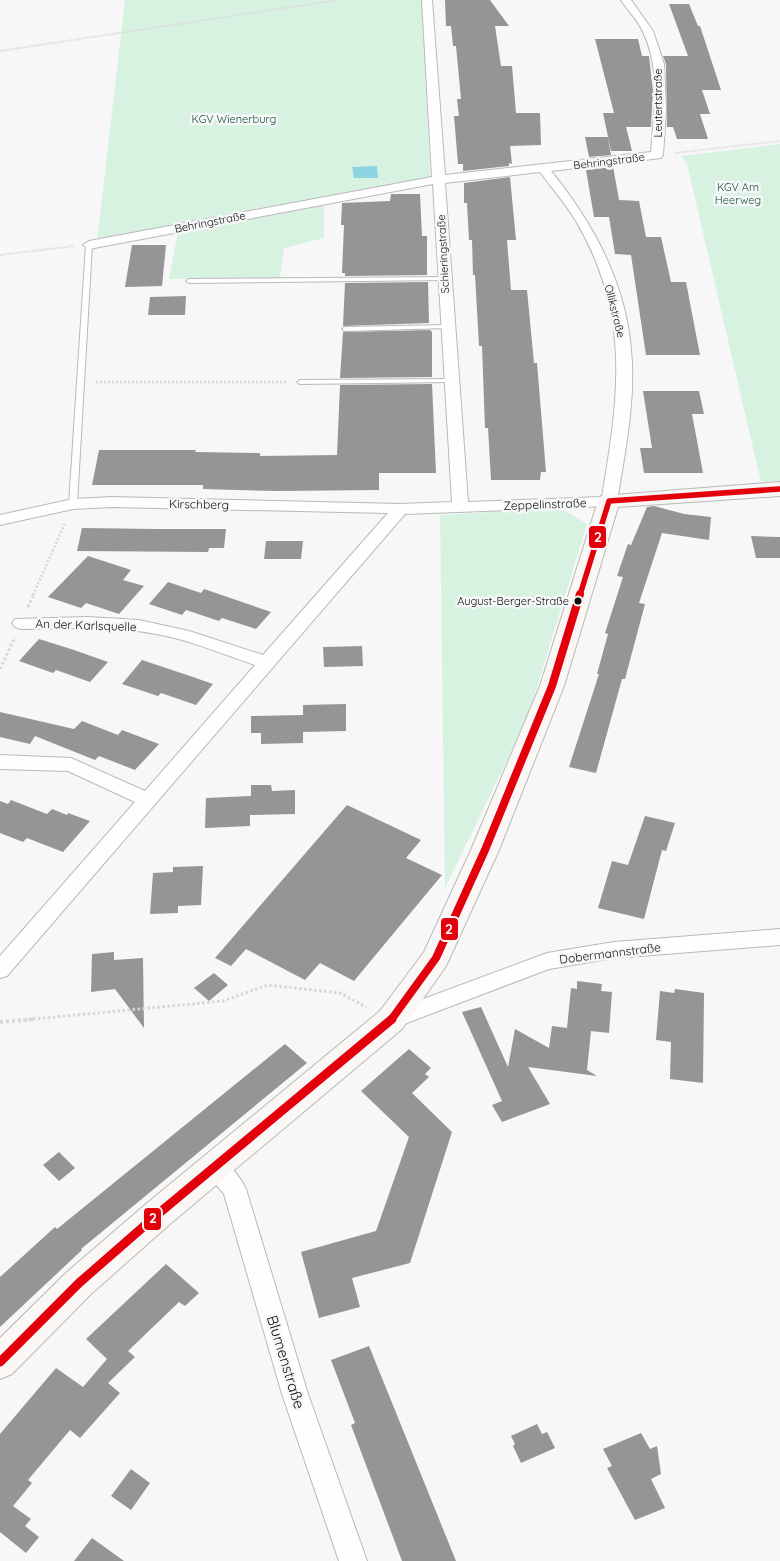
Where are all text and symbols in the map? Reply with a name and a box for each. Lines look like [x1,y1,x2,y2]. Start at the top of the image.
street label: Leutertstraße [651,69,665,137]
park label: KGV Wienerburg [192,112,276,126]
street label: Behringstraße [572,150,646,172]
park label: KGV Am Heerweg [715,180,761,207]
street label: Behringstraße [173,208,247,236]
street label: Schieringstraße [434,214,452,294]
street label: Ollikstraße [602,283,628,339]
street label: Zeppelinstraße [503,495,587,513]
street label: Kirschberg [169,496,229,512]
line badge: 2 [588,525,607,549]
text: 2 [594,528,602,546]
place label: August-Berger-Straße [457,594,569,608]
marker: August-Berger-Straße [573,596,583,606]
street label: An der Karlsquelle [35,616,137,634]
line badge: 2 [440,917,459,941]
text: 2 [445,920,453,938]
street label: Dobermannstraße [558,939,662,967]
line badge: 2 [143,1207,162,1231]
text: 2 [149,1209,157,1227]
street label: Blumenstraße [263,1313,309,1411]

